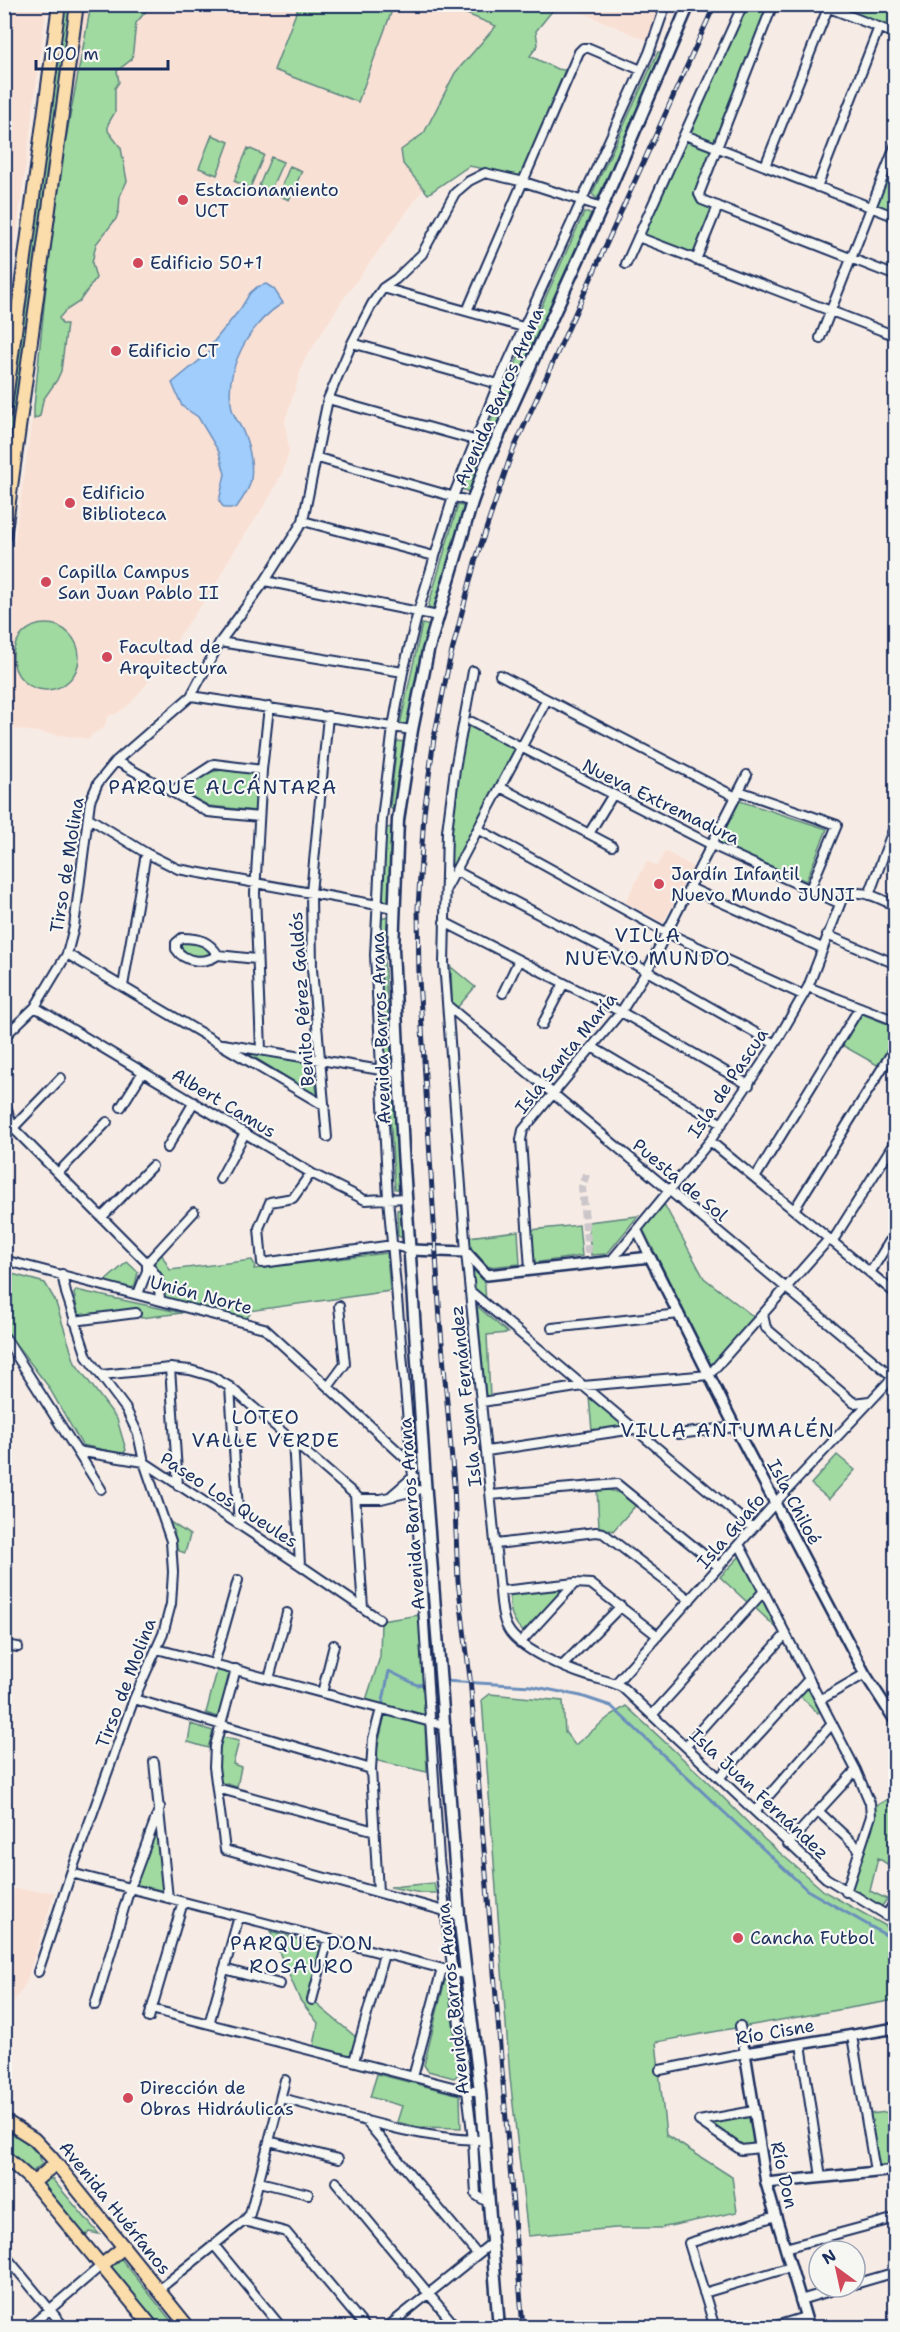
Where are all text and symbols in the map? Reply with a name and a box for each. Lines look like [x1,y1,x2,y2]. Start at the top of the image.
scale bar [36,33,168,71]
text: 100 m [45,42,99,66]
place label: Estacionamiento UCT [195,178,339,223]
marker: Estacionamiento UCT [176,193,190,207]
place label: Edificio 50+1 [150,251,263,275]
marker: Edificio 50+1 [131,256,145,270]
street label: Avenida Barros Arana [449,304,549,490]
place label: Edificio CT [128,339,219,363]
marker: Edificio CT [109,344,123,358]
place label: Edificio Biblioteca [82,481,166,526]
marker: Edificio Biblioteca [63,496,77,510]
place label: Capilla Campus San Juan Pablo II [58,560,219,605]
marker: Capilla Campus San Juan Pablo II [39,575,53,589]
place label: Facultad de Arquitectura [119,635,227,680]
marker: Facultad de Arquitectura [100,650,114,664]
street label: Nueva Extremadura [578,753,744,851]
district label: PARQUE ALCÁNTARA [108,774,338,800]
street label: Tirso de Molina [44,796,90,934]
place label: Jardín Infantil Nuevo Mundo JUNJI [671,862,855,907]
marker: Jardín Infantil Nuevo Mundo JUNJI [652,877,666,891]
street label: Benito Pérez Galdós [284,911,320,1087]
district label: VILLA NUEVO MUNDO [565,922,731,971]
street label: Avenida Barros Arana [366,931,396,1125]
street label: Isla Santa María [510,987,622,1119]
street label: Isla de Pascua [682,1023,774,1143]
street label: Albert Camus [168,1062,280,1144]
street label: Puesta de Sol [627,1133,733,1227]
street label: Unión Norte [147,1270,255,1320]
street label: Isla Juan Fernández [445,1304,487,1488]
district label: LOTEO VALLE VERDE [191,1404,341,1453]
street label: Avenida Barros Arana [393,1417,431,1611]
district label: VILLA ANTUMALÉN [620,1417,836,1443]
street label: Paseo Los Queules [156,1447,302,1553]
street label: Isla Chiloé [761,1455,827,1549]
street label: Isla Guafo [692,1488,770,1574]
street label: Tirso de Molina [90,1615,162,1751]
street label: Isla Juan Fernández [684,1723,834,1865]
street label: Avenida Barros Arana [431,1902,475,2096]
place label: Cancha Futbol [750,1926,875,1950]
district label: PARQUE DON ROSAURO [230,1930,374,1979]
marker: Cancha Futbol [731,1931,745,1945]
street label: Río Cisne [734,2013,816,2051]
place label: Dirección de Obras Hidráulicas [140,2076,294,2121]
marker: Dirección de Obras Hidráulicas [121,2091,135,2105]
street label: Avenida Huérfanos [54,2136,176,2280]
street label: Río Don [765,2139,803,2211]
north arrow [807,2239,867,2299]
text: N [818,2245,840,2269]

